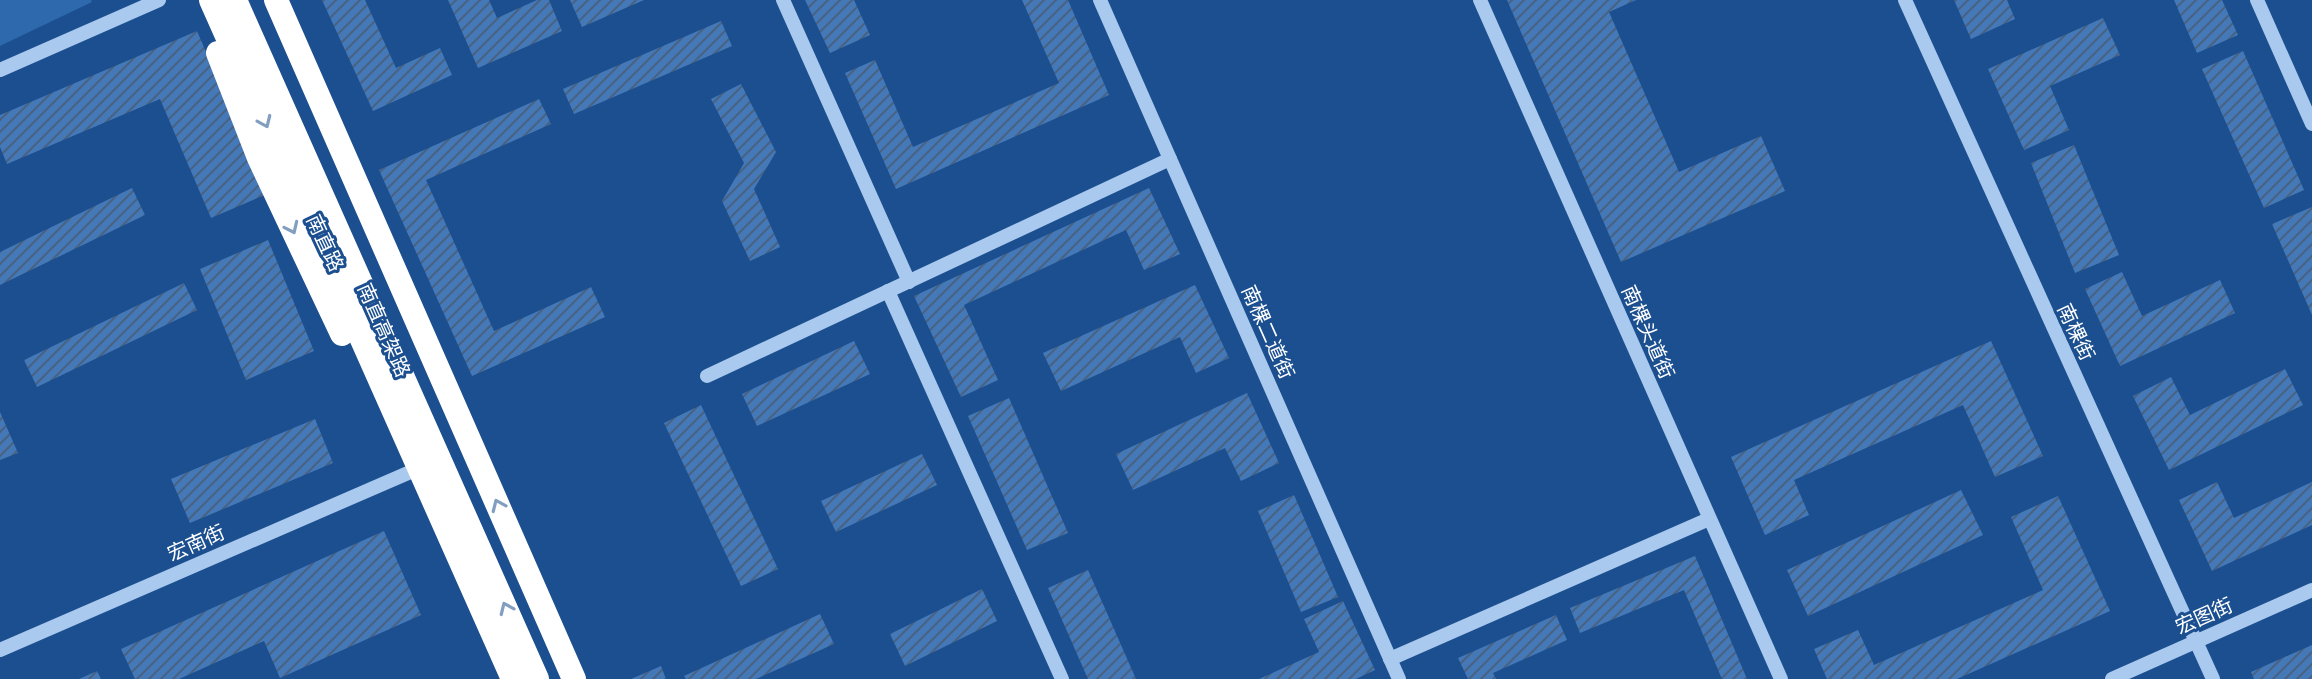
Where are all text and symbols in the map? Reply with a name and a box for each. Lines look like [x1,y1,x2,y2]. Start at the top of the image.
one-way arrow [256,114,272,129]
street label: 南直路 [301,211,349,275]
one-way arrow [282,220,298,235]
street label: 南直高架路 [353,279,415,381]
street label: 南棵二道街 [1237,281,1299,383]
street label: 南棵头道街 [1617,281,1679,383]
street label: 南棵街 [2052,300,2100,364]
one-way arrow [491,499,507,513]
street label: 宏南街 [164,520,228,566]
street label: 宏图街 [2172,593,2236,639]
one-way arrow [499,602,515,616]

